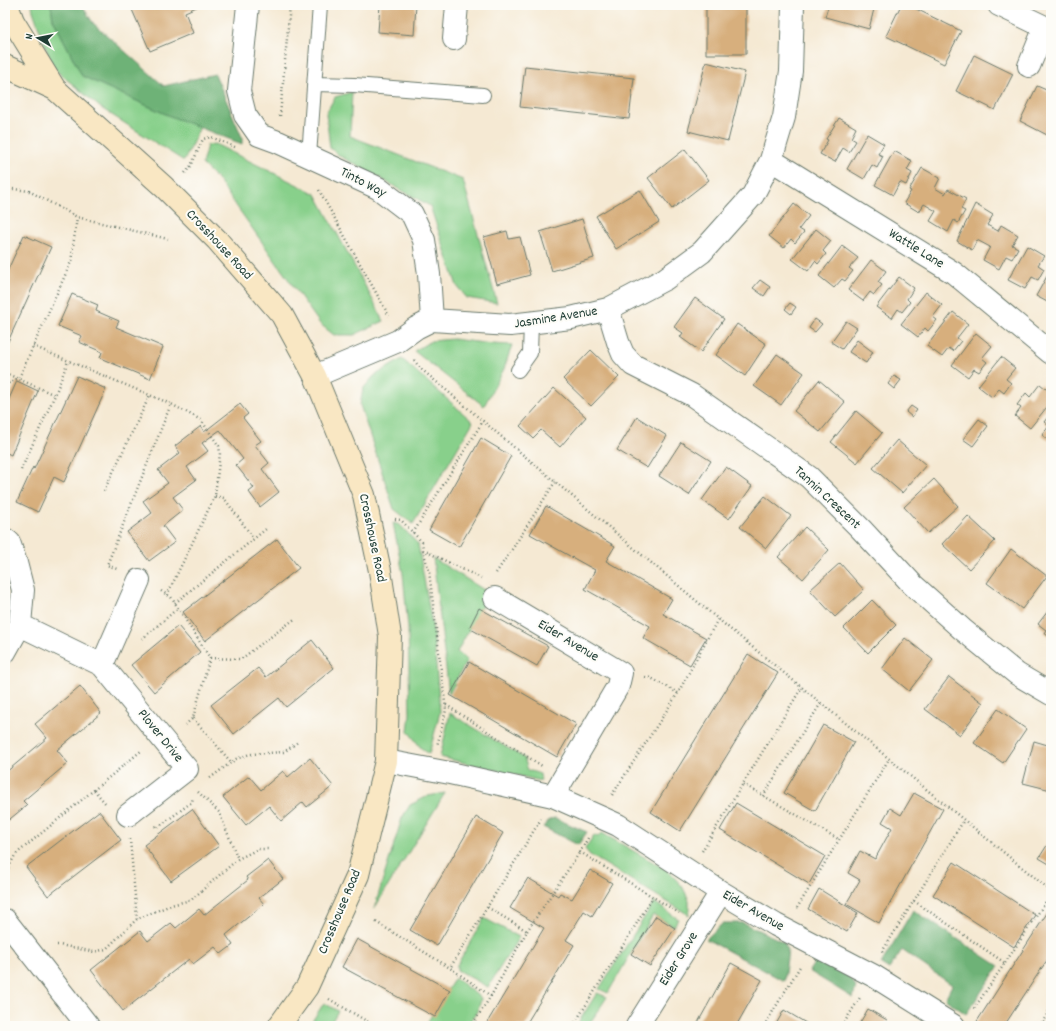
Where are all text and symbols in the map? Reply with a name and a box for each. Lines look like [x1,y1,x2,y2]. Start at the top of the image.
north arrow [18,18,58,58]
text: N [22,32,39,41]
street label: Tinto Way [336,163,390,204]
street label: Crosshouse Road [181,205,257,285]
street label: Wattle Lane [884,224,948,274]
street label: Jasmine Avenue [513,302,599,334]
street label: Tannin Crescent [789,462,865,534]
street label: Crosshouse Road [353,492,391,584]
street label: Eider Avenue [534,615,602,667]
street label: Plover Drive [132,705,188,767]
street label: Crosshouse Road [313,867,367,957]
street label: Eider Avenue [718,885,788,937]
street label: Eider Grove [654,928,704,990]

